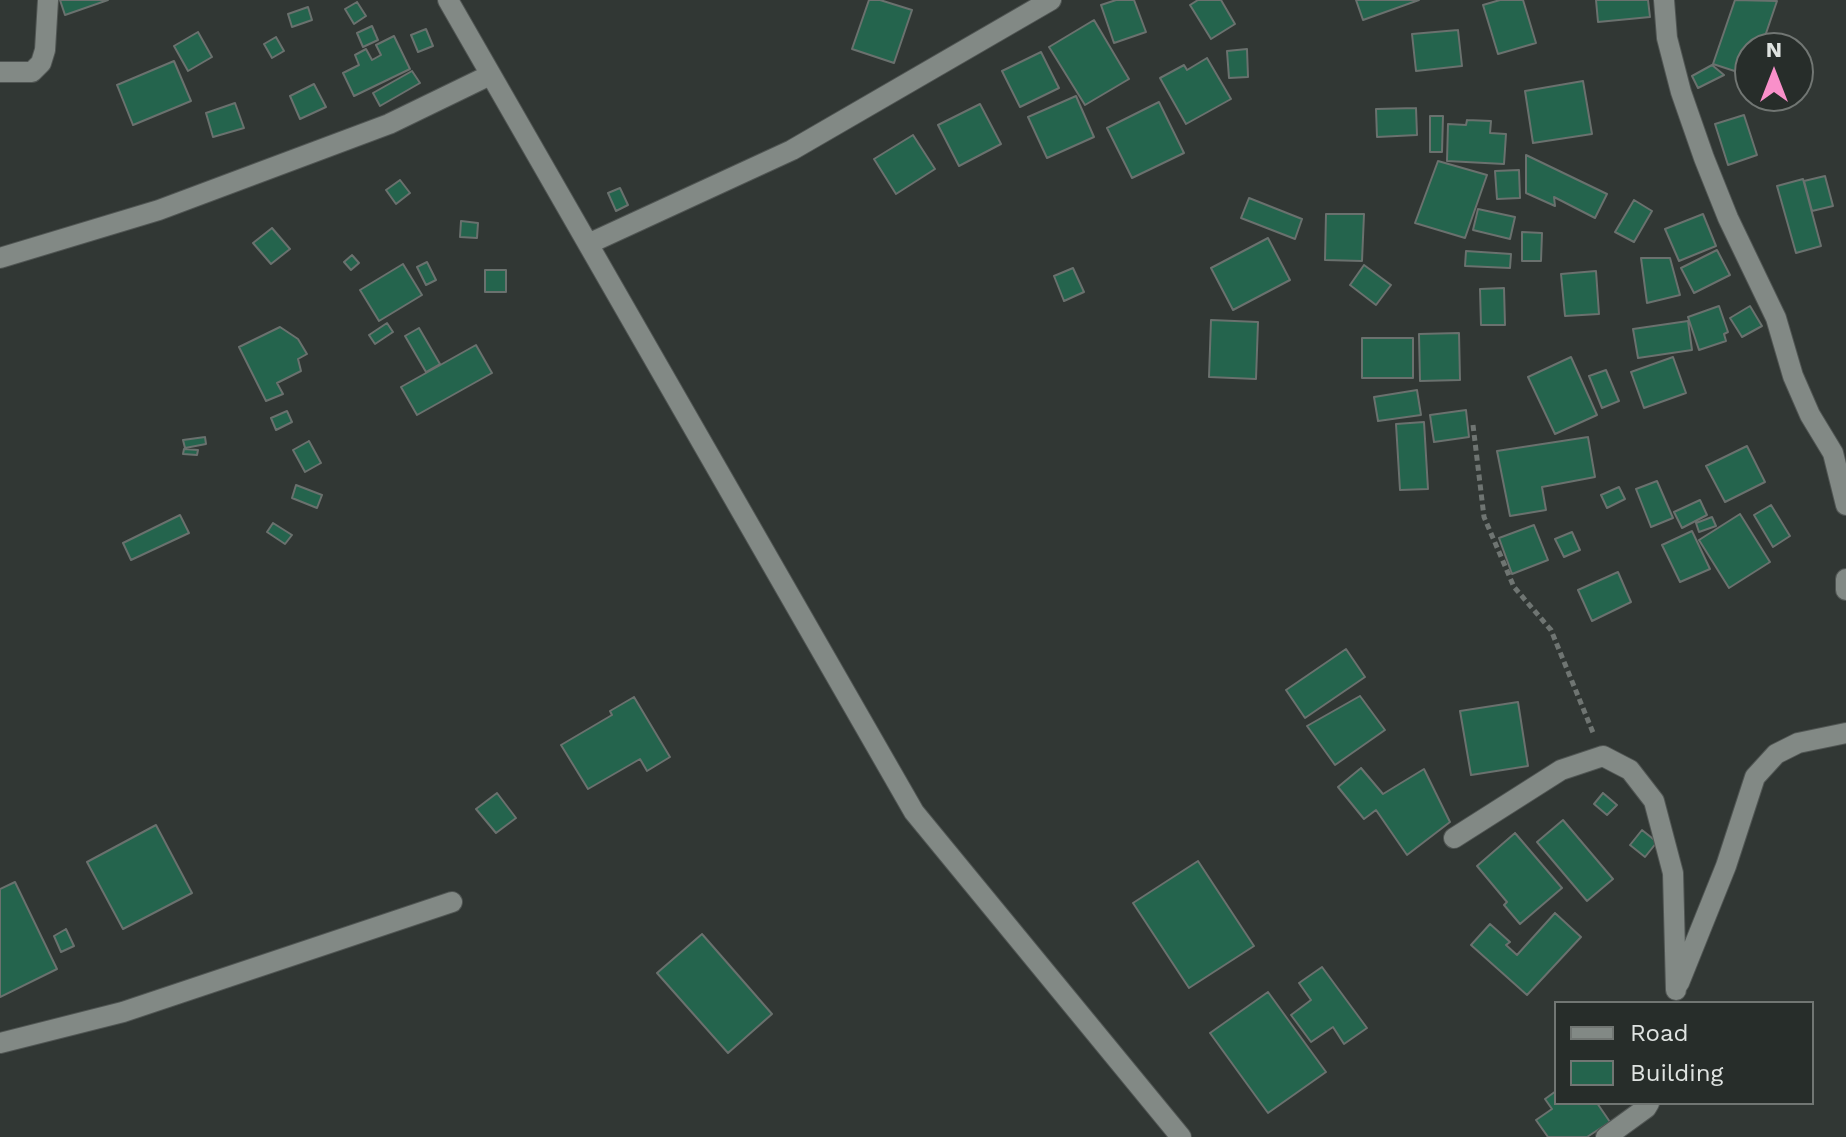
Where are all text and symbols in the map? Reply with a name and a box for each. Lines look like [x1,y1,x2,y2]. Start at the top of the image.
north arrow [1734,32,1814,112]
text: N [1766,37,1782,62]
legend [1554,1001,1814,1105]
text: Road [1630,1019,1689,1047]
text: Building [1630,1059,1723,1087]

